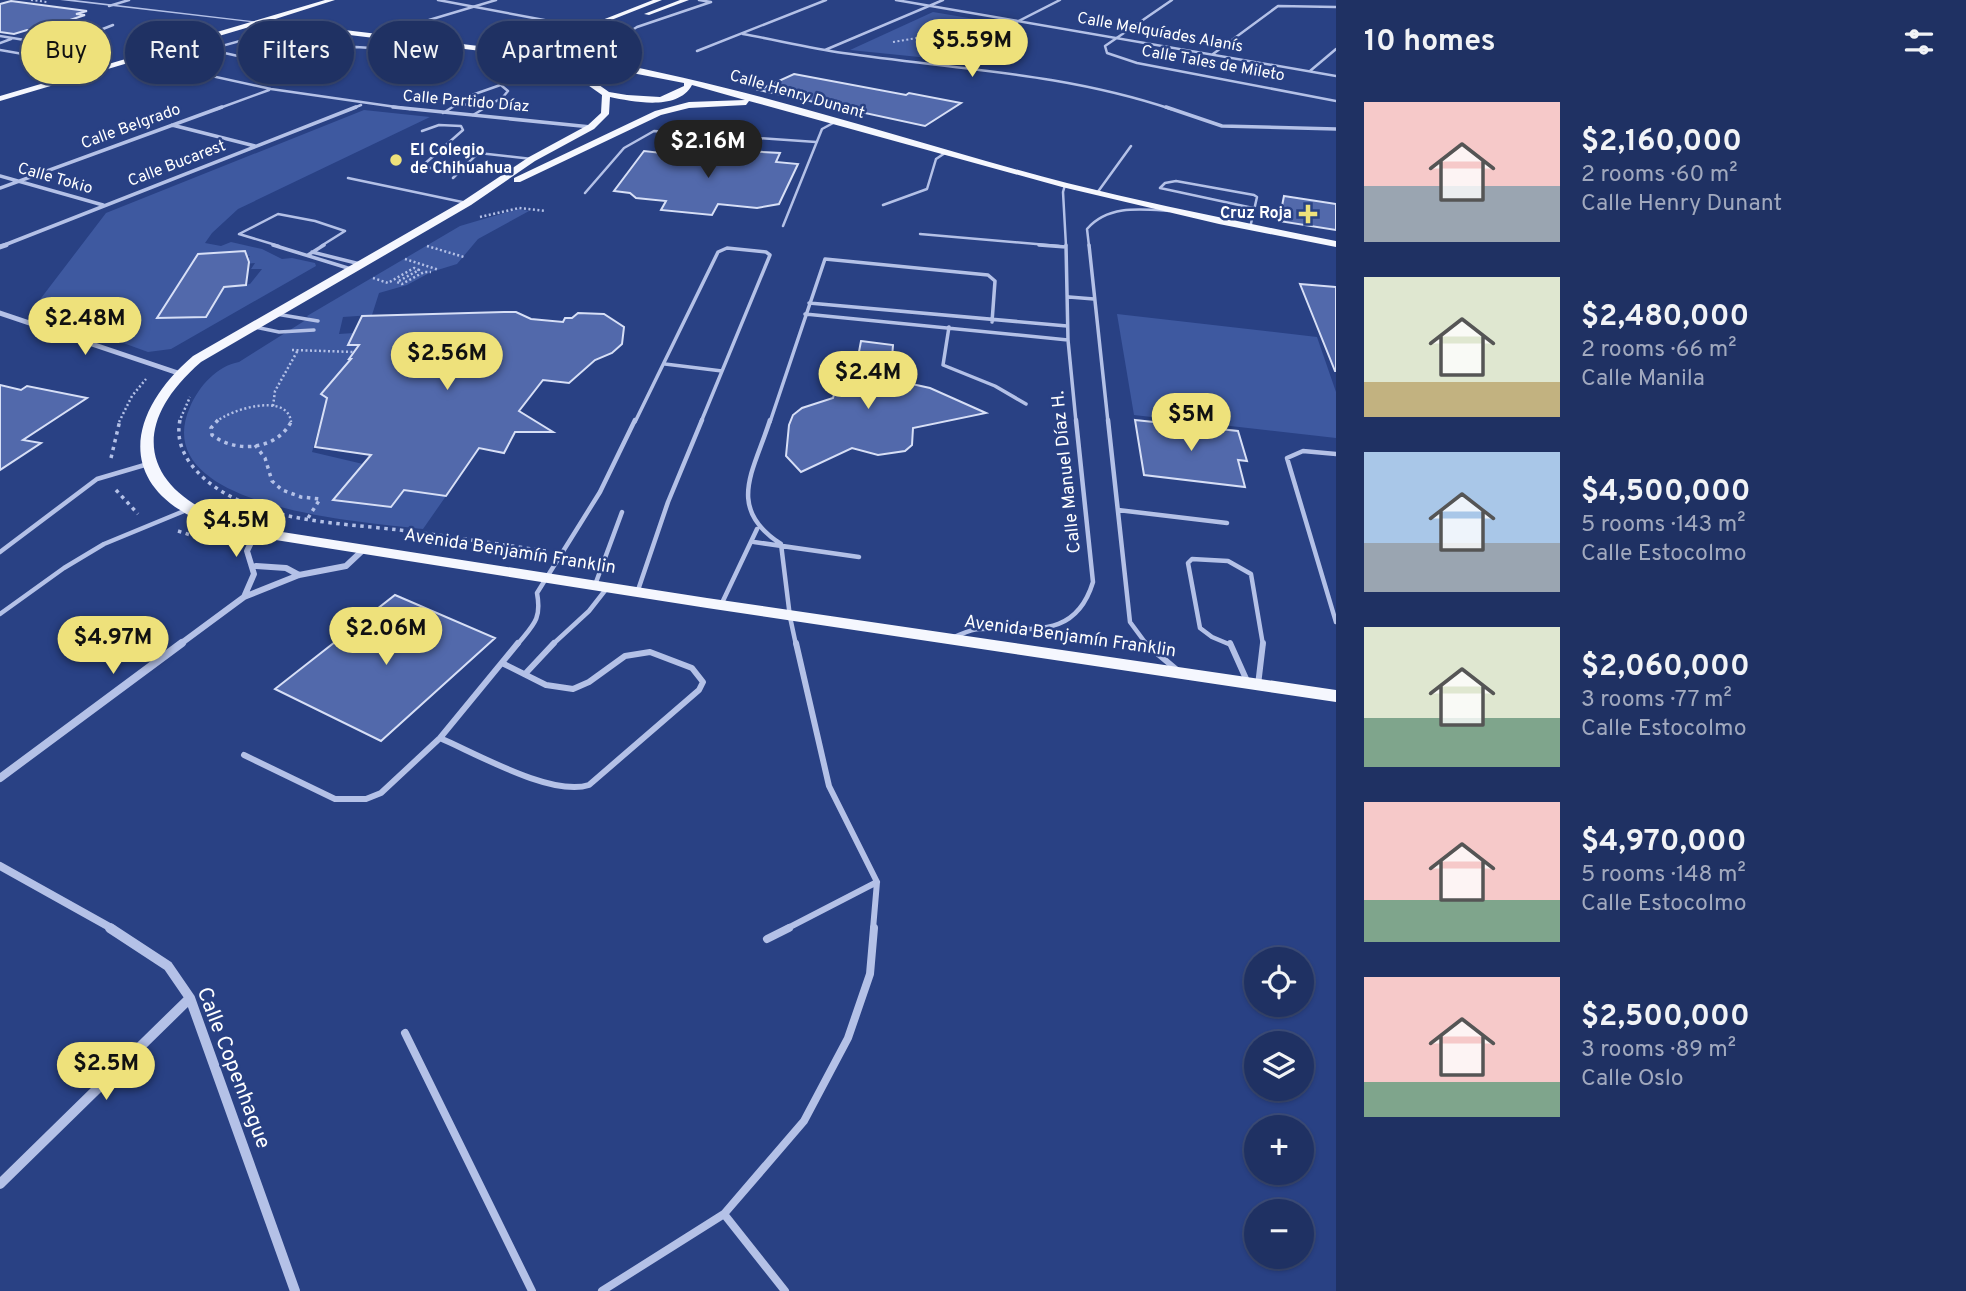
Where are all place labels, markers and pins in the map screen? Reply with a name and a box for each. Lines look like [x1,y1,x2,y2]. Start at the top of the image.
pin: $5.59M [915,20,1029,79]
pin: $2.16M [651,120,765,180]
place label: El Colegio de Chihuahua [410,141,512,179]
marker: El Colegio de Chihuahua [388,152,404,168]
place label: Cruz Roja [1220,204,1292,224]
marker: Cruz Roja [1298,204,1318,224]
pin: $2.48M [28,298,142,357]
pin: $2.56M [390,332,504,392]
pin: $2.4M [819,352,917,411]
pin: $5M [1157,393,1225,453]
pin: $4.5M [187,500,285,559]
pin: $2.06M [329,608,443,667]
pin: $4.97M [56,616,170,676]
pin: $2.5M [57,1042,155,1102]

